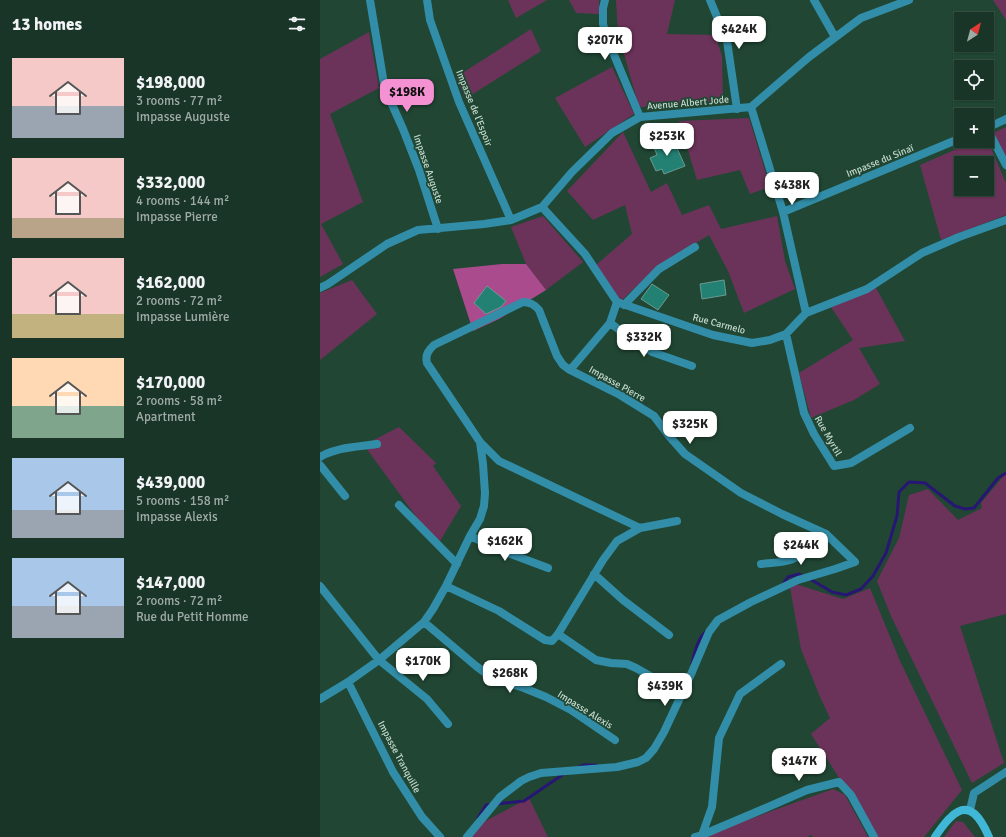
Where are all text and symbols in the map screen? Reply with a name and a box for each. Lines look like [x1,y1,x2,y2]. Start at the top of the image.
north arrow [954,12,994,52]
map controls [954,12,994,196]
icon: filters [286,13,308,35]
text: 13 homes [12,14,82,35]
pin: $424K [711,16,767,50]
text: $424K [721,21,757,37]
pin: $207K [577,27,633,61]
text: $207K [587,32,623,48]
button: locate [954,60,994,100]
street label: Impasse de l'Espoir [453,68,495,148]
text: $198,000 [136,72,205,93]
icon: home [44,74,92,122]
pin: $198K [379,79,435,113]
text: $198K [389,84,425,100]
text: 3 rooms · 77 m² [136,93,222,109]
street label: Avenue Albert Jode [646,93,730,113]
button: + [954,108,994,148]
text: Impasse Auguste [136,109,230,125]
pin: $253K [639,123,695,157]
text: $253K [649,128,685,144]
street label: Impasse Auguste [411,133,445,205]
street label: Impasse du Sinaï [844,142,916,180]
button: − [954,156,994,196]
text: $332,000 [136,172,205,193]
pin: $438K [764,172,820,206]
icon: home [44,174,92,222]
text: $438K [774,177,810,193]
text: 4 rooms · 144 m² [136,193,229,209]
text: Impasse Pierre [136,209,218,225]
text: $162,000 [136,272,205,293]
icon: home [44,274,92,322]
text: 2 rooms · 72 m² [136,293,222,309]
text: Impasse Lumière [136,309,229,325]
street label: Rue Carmelo [691,311,747,337]
pin: $332K [616,324,672,358]
text: $332K [626,329,662,345]
street label: Impasse Pierre [587,364,647,404]
text: $170,000 [136,372,205,393]
icon: home [44,374,92,422]
text: 2 rooms · 58 m² [136,393,222,409]
text: Apartment [136,409,196,425]
pin: $325K [662,411,718,445]
street label: Rue Myrtil [812,414,844,458]
text: $325K [672,416,708,432]
text: $439,000 [136,472,205,493]
icon: home [44,474,92,522]
text: 5 rooms · 158 m² [136,493,229,509]
text: Impasse Alexis [136,509,218,525]
pin: $162K [477,528,533,562]
pin: $244K [773,532,829,566]
text: $162K [487,533,523,549]
text: $244K [783,537,819,553]
text: $147,000 [136,572,205,593]
icon: home [44,574,92,622]
text: 2 rooms · 72 m² [136,593,222,609]
text: Rue du Petit Homme [136,609,249,625]
pin: $170K [395,648,451,682]
text: $170K [405,653,441,669]
pin: $268K [482,660,538,694]
text: $268K [492,665,528,681]
pin: $439K [637,673,693,707]
text: $439K [647,678,683,694]
street label: Impasse Alexis [555,688,615,732]
street label: Impasse Tranquille [375,719,423,795]
pin: $147K [771,748,827,782]
text: $147K [781,753,817,769]

